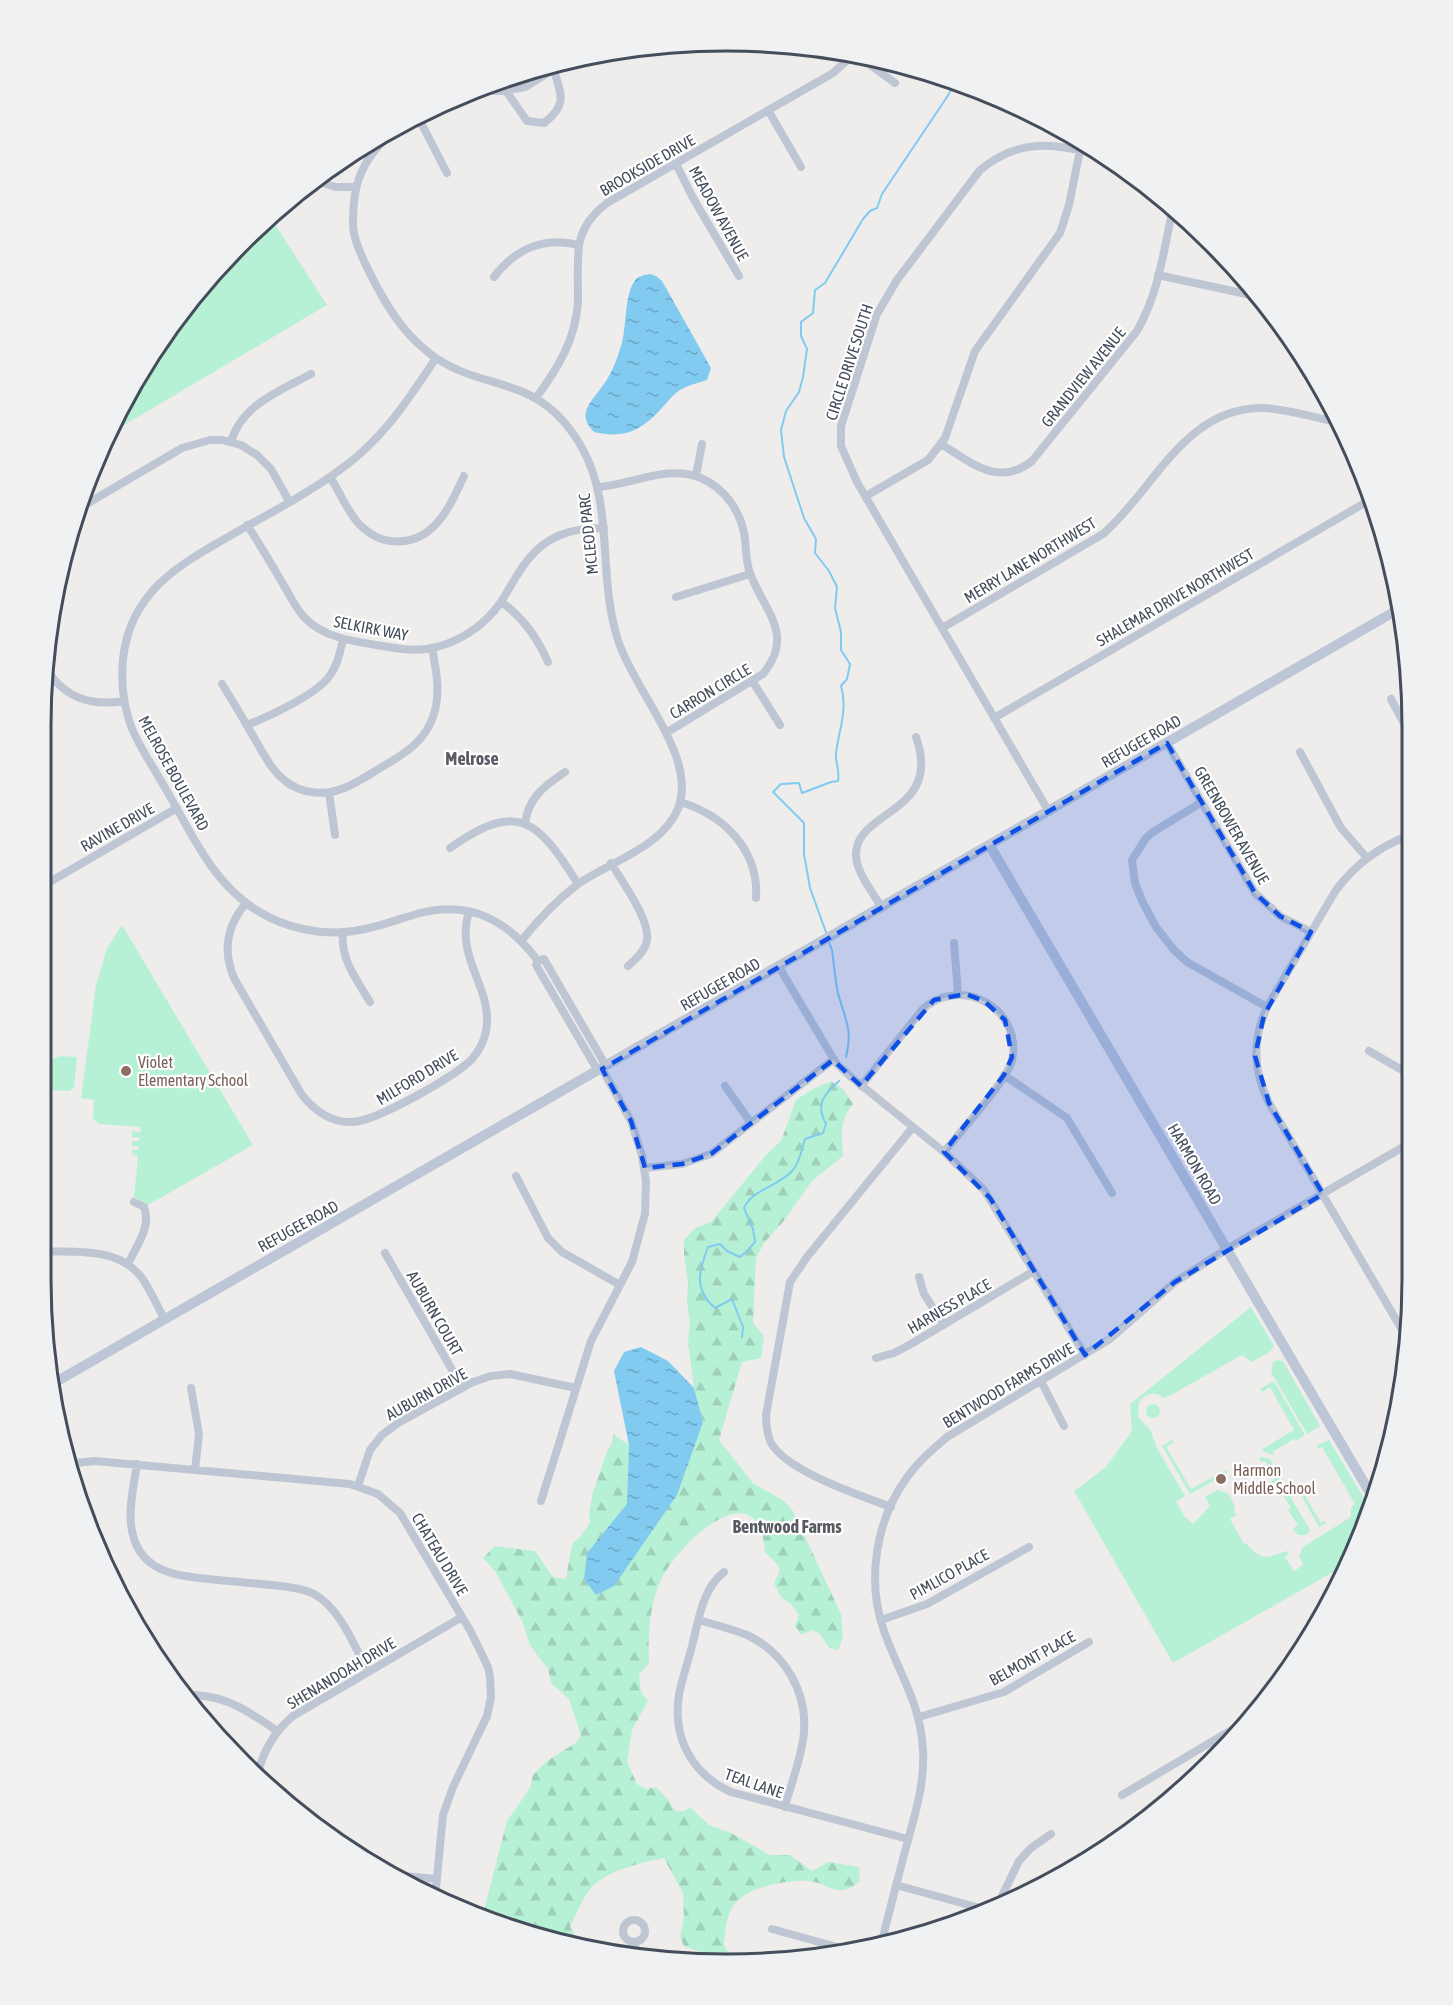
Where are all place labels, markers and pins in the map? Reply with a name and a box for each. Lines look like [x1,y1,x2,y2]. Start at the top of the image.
place label: Violet Elementary School [138,1053,249,1090]
marker: Violet Elementary School [119,1064,133,1078]
place label: Harmon Middle School [1233,1461,1317,1497]
marker: Harmon Middle School [1214,1472,1228,1486]

